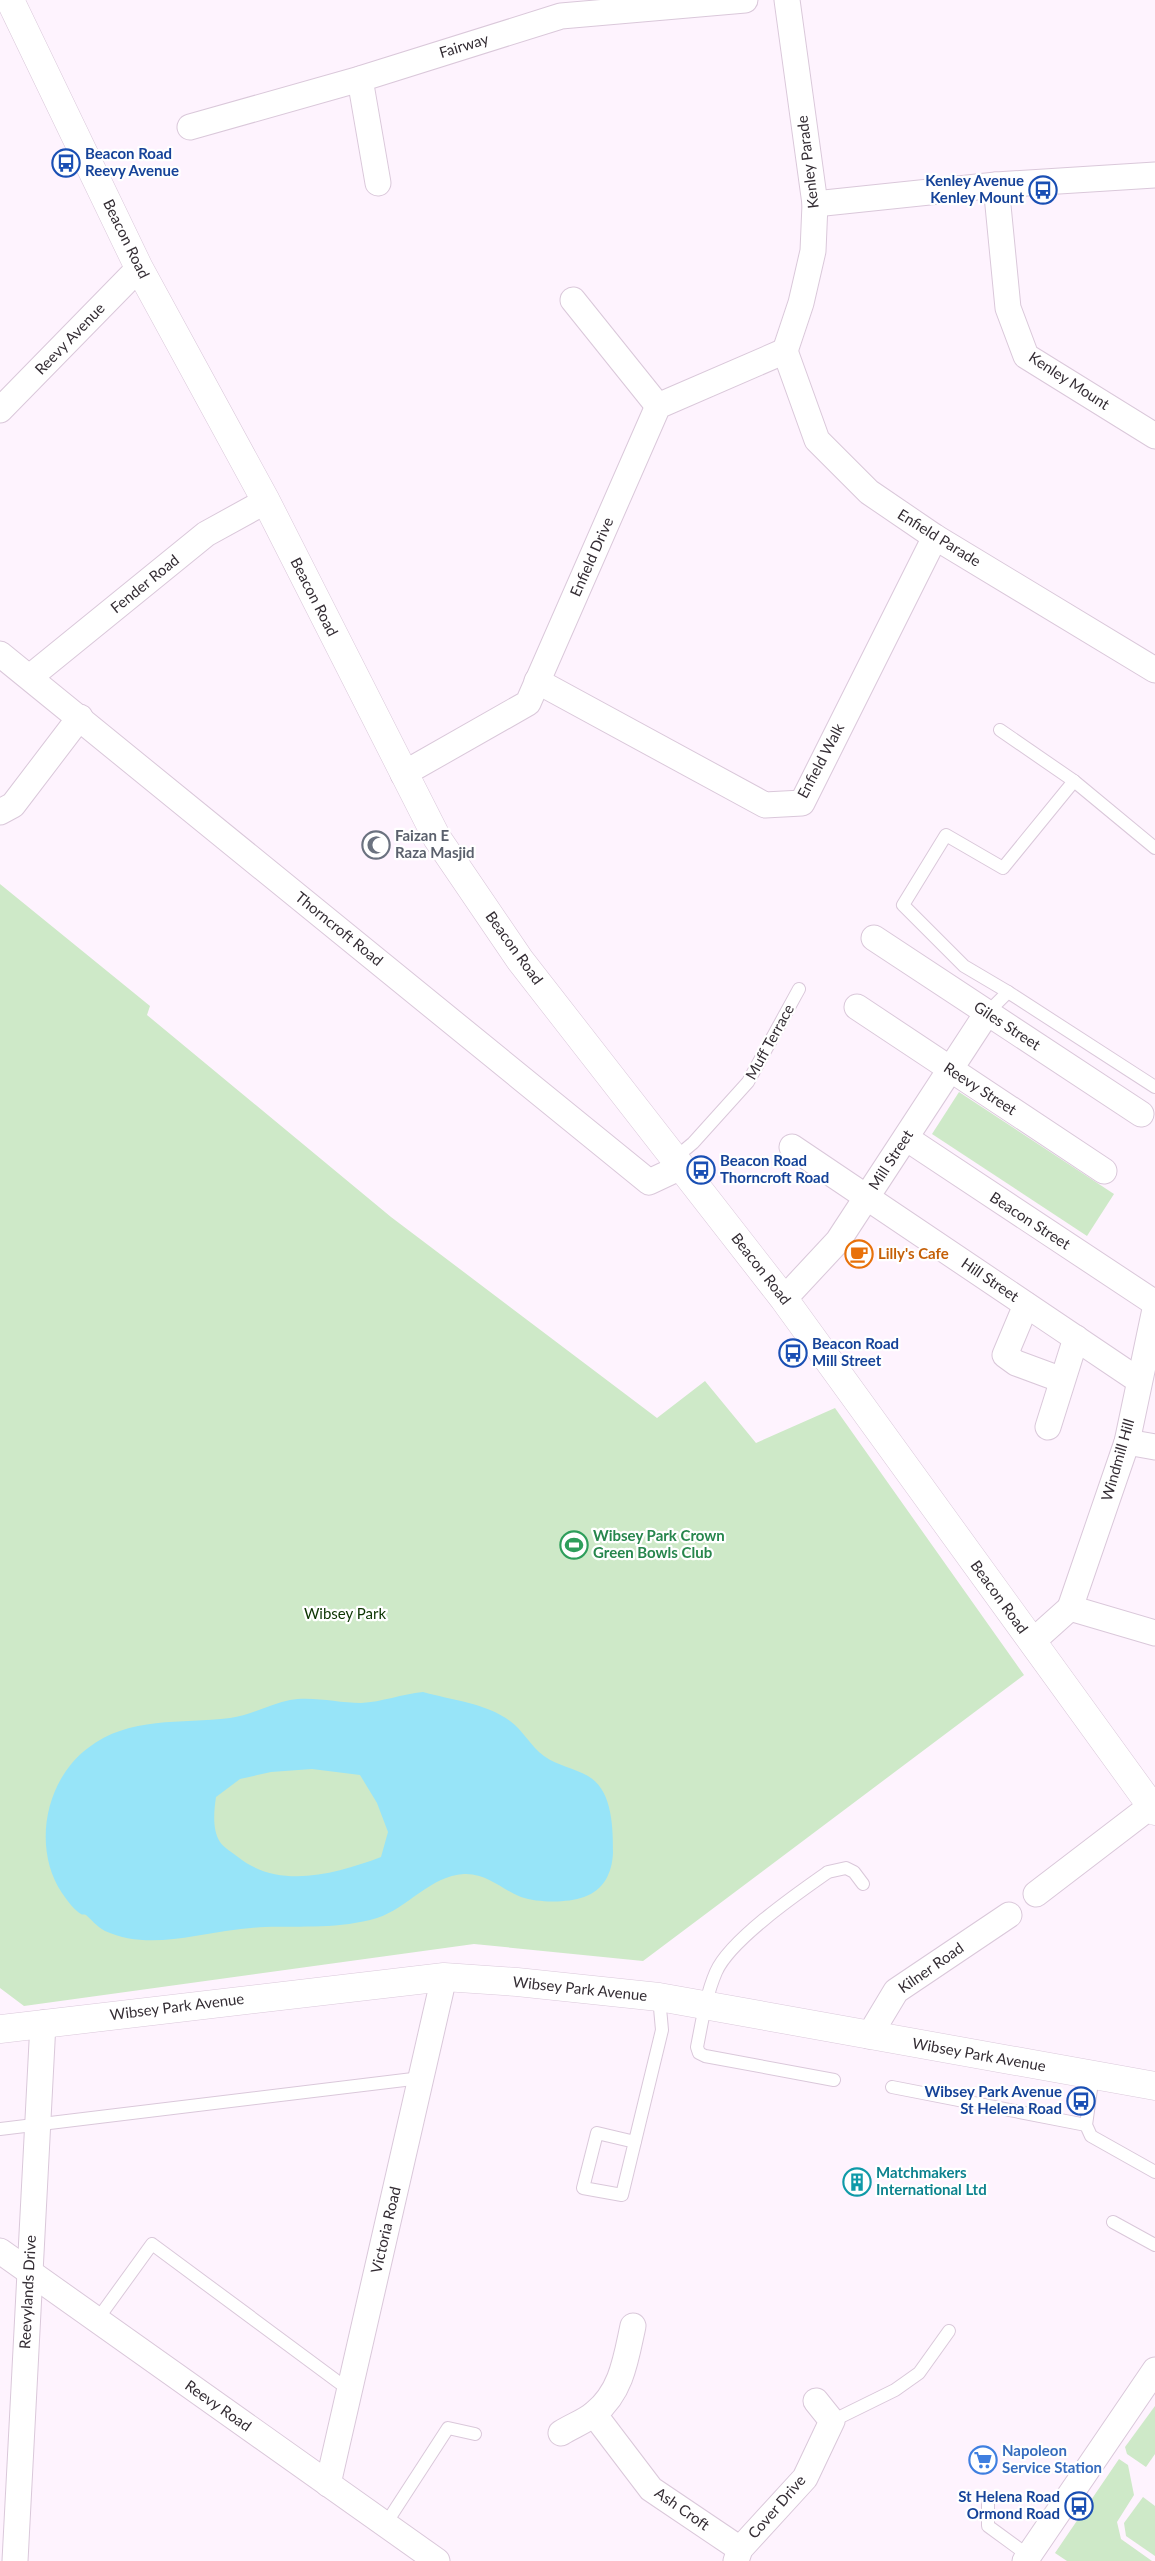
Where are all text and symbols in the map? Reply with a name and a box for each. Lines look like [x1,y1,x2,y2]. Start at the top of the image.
street label: Fairway [437,29,491,61]
street label: Kenley Parade [792,115,822,210]
place label: Beacon Road Reevy Avenue [85,144,179,179]
bus stop icon: Beacon Road Reevy Avenue [51,148,81,178]
place label: Kenley Avenue Kenley Mount [925,171,1024,206]
bus stop icon: Kenley Avenue Kenley Mount [1028,175,1058,205]
street label: Beacon Road [100,196,154,281]
street label: Reevy Avenue [31,299,108,378]
street label: Kenley Mount [1026,347,1114,413]
street label: Enfield Parade [895,505,984,570]
street label: Enfield Drive [566,514,617,599]
street label: Fender Road [107,550,182,616]
street label: Beacon Road [287,554,342,639]
street label: Enfield Walk [793,720,848,801]
place label: Faizan E Raza Masjid [395,826,475,861]
mosque icon: Faizan E Raza Masjid [361,830,391,860]
street label: Thorncroft Road [292,887,387,969]
street label: Beacon Road [482,907,547,987]
street label: Giles Street [971,997,1045,1054]
street label: Muff Terrace [741,1001,797,1082]
street label: Reevy Street [941,1058,1021,1119]
street label: Mill Street [864,1126,917,1193]
place label: Beacon Road Thorncroft Road [720,1151,829,1186]
bus stop icon: Beacon Road Thorncroft Road [686,1155,716,1185]
street label: Beacon Street [987,1188,1075,1253]
street label: Beacon Road [728,1229,795,1308]
cafe icon: Lilly's Cafe [844,1239,874,1269]
place label: Lilly's Cafe [878,1244,949,1262]
street label: Hill Street [958,1253,1023,1305]
place label: Beacon Road Mill Street [812,1334,899,1369]
bus stop icon: Beacon Road Mill Street [778,1338,808,1368]
street label: Windmill Hill [1097,1417,1137,1503]
place label: Wibsey Park Crown Green Bowls Club [593,1526,725,1561]
sports icon: Wibsey Park Crown Green Bowls Club [559,1530,589,1560]
street label: Beacon Road [967,1556,1032,1636]
park label: Wibsey Park [304,1604,386,1622]
street label: Kilner Road [894,1938,967,1996]
street label: Wibsey Park Avenue [512,1972,648,2004]
street label: Wibsey Park Avenue [109,1989,245,2023]
street label: Wibsey Park Avenue [911,2033,1047,2075]
place label: Wibsey Park Avenue St Helena Road [925,2082,1062,2117]
bus stop icon: Wibsey Park Avenue St Helena Road [1066,2086,1096,2116]
place label: Matchmakers International Ltd [876,2163,987,2198]
building icon: Matchmakers International Ltd [842,2167,872,2197]
street label: Victoria Road [366,2185,404,2275]
street label: Reevylands Drive [15,2235,39,2349]
street label: Reevy Road [182,2376,255,2435]
place label: Napoleon Service Station [1002,2441,1102,2476]
supermarket icon: Napoleon Service Station [968,2445,998,2475]
street label: Cover Drive [744,2471,809,2542]
street label: Ash Croft [652,2483,714,2534]
place label: St Helena Road Ormond Road [958,2487,1060,2522]
bus stop icon: St Helena Road Ormond Road [1064,2491,1094,2521]

